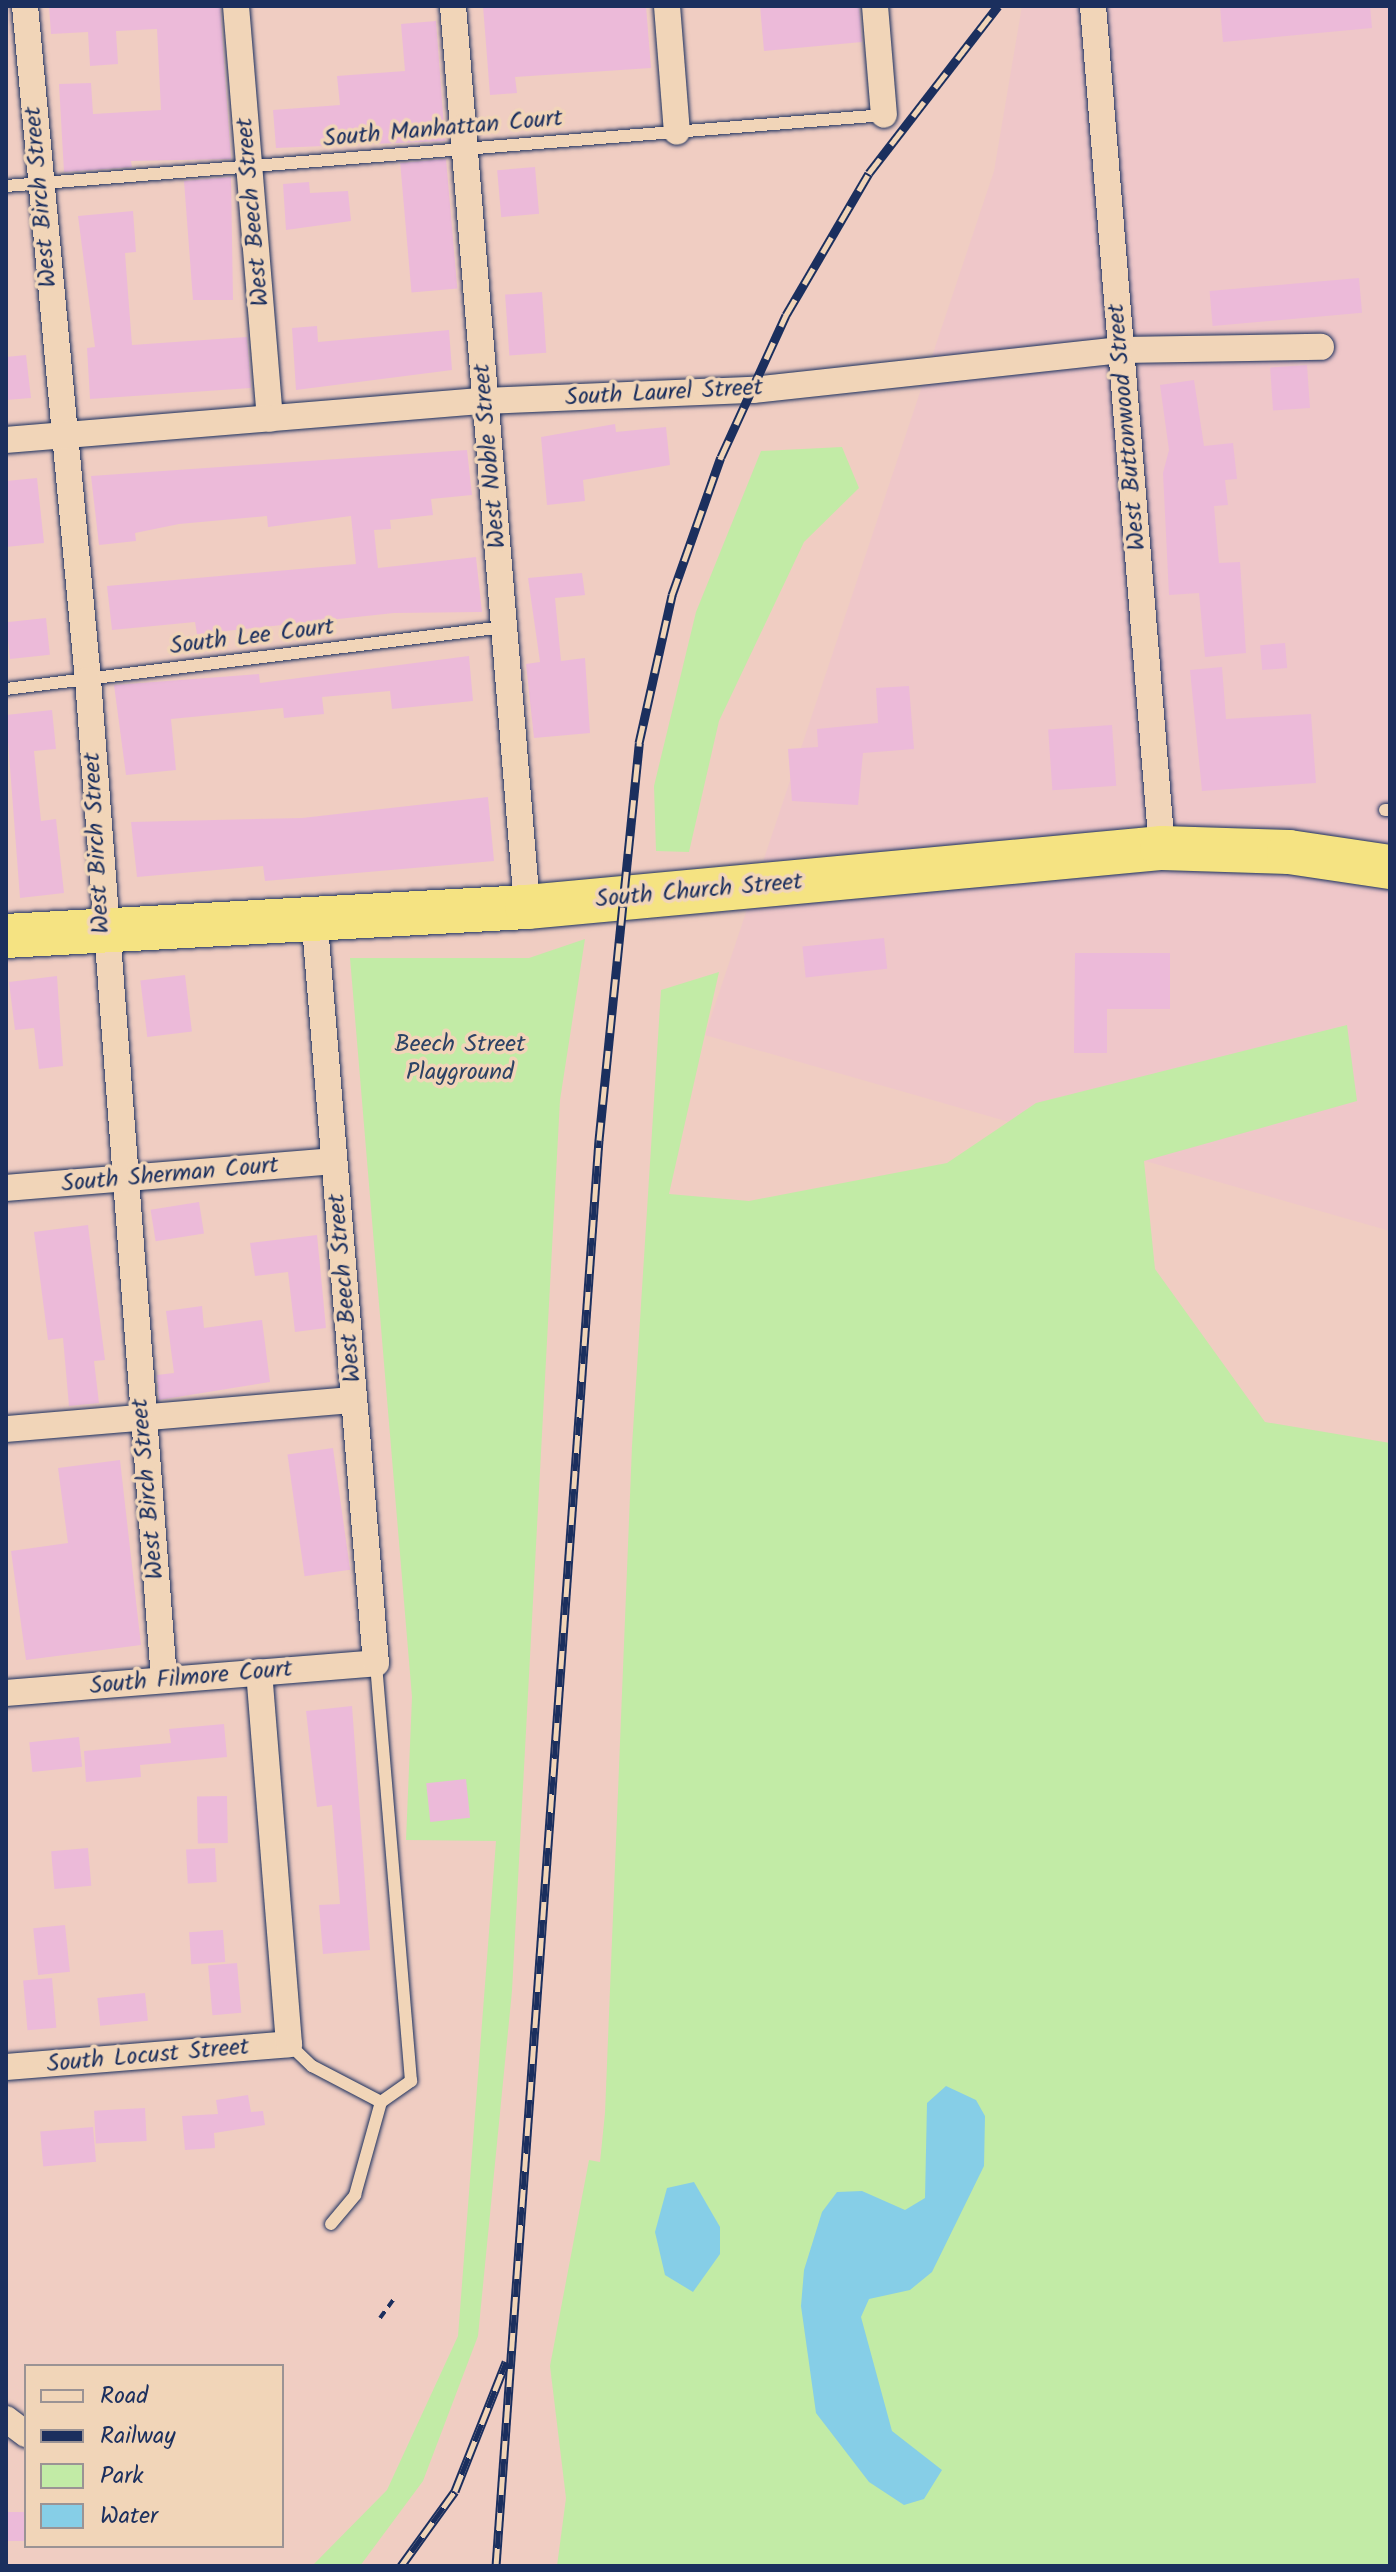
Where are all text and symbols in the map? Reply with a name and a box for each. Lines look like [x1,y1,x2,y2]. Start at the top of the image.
street label: South Manhattan Court [322,104,564,154]
street label: West Birch Street [19,105,63,289]
street label: West Beech Street [230,116,276,308]
street label: West Buttonwood Street [1102,302,1152,552]
street label: West Noble Street [468,362,512,550]
street label: South Laurel Street [564,373,764,413]
street label: South Lee Court [168,613,336,661]
street label: West Birch Street [78,752,116,934]
street label: South Church Street [594,868,804,914]
park label: Beech Street Playground [395,1031,525,1087]
street label: South Sherman Court [60,1151,280,1199]
street label: West Beech Street [322,1192,368,1384]
street label: West Birch Street [126,1397,170,1581]
street label: South Filmore Court [88,1655,294,1701]
street label: South Locust Street [46,2033,250,2079]
legend [24,2364,284,2548]
text: Road [100,2377,148,2416]
text: Railway [100,2417,176,2456]
text: Park [100,2457,144,2496]
text: Water [100,2497,158,2536]

